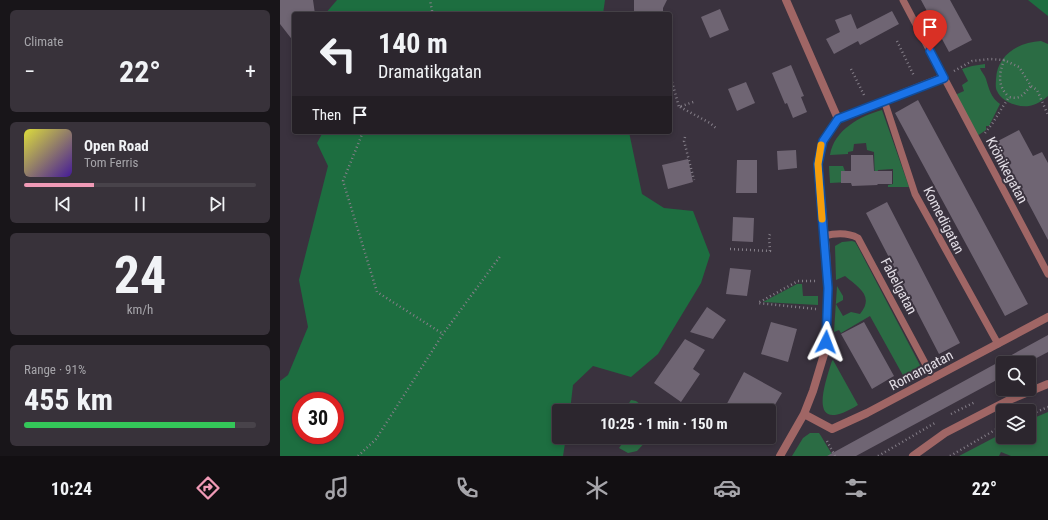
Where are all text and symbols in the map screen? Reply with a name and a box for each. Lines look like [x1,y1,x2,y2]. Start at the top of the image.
pin [913,10,947,51]
icon: arrive [919,16,941,38]
text: 140 m [378,27,448,60]
icon: left [312,28,364,80]
text: Climate [24,34,63,49]
text: 22° [119,54,161,89]
text: − [24,59,35,84]
text: + [245,59,256,84]
text: Dramatikgatan [378,61,482,82]
icon: arrive [349,104,371,126]
text: Then [312,106,341,124]
street label: Krönikegatan [983,134,1031,206]
text: Open Road [84,137,149,155]
text: Tom Ferris [84,155,138,170]
street label: Komedigatan [920,184,968,256]
icon: previous [52,193,74,215]
icon: pause [129,193,151,215]
icon: next [206,193,228,215]
text: 24 [114,245,166,306]
street label: Fabelgatan [878,255,920,317]
text: km/h [127,302,153,317]
position arrow [805,321,847,363]
street label: Romangatan [886,347,956,393]
map controls [996,356,1036,444]
button: search [996,356,1036,396]
text: Range · 91% [24,362,86,377]
text: 455 km [24,382,113,417]
speed limit sign: 30 [292,392,344,444]
button: layers [996,404,1036,444]
text: 10:25 · 1 min · 150 m [600,415,728,433]
icon: directions [194,474,222,502]
icon: music [323,474,351,502]
icon: phone [453,474,481,502]
icon: climate [583,474,611,502]
icon: car [713,474,741,502]
icon: filters [842,474,870,502]
text: 10:24 [51,478,92,499]
text: 22° [972,478,997,499]

